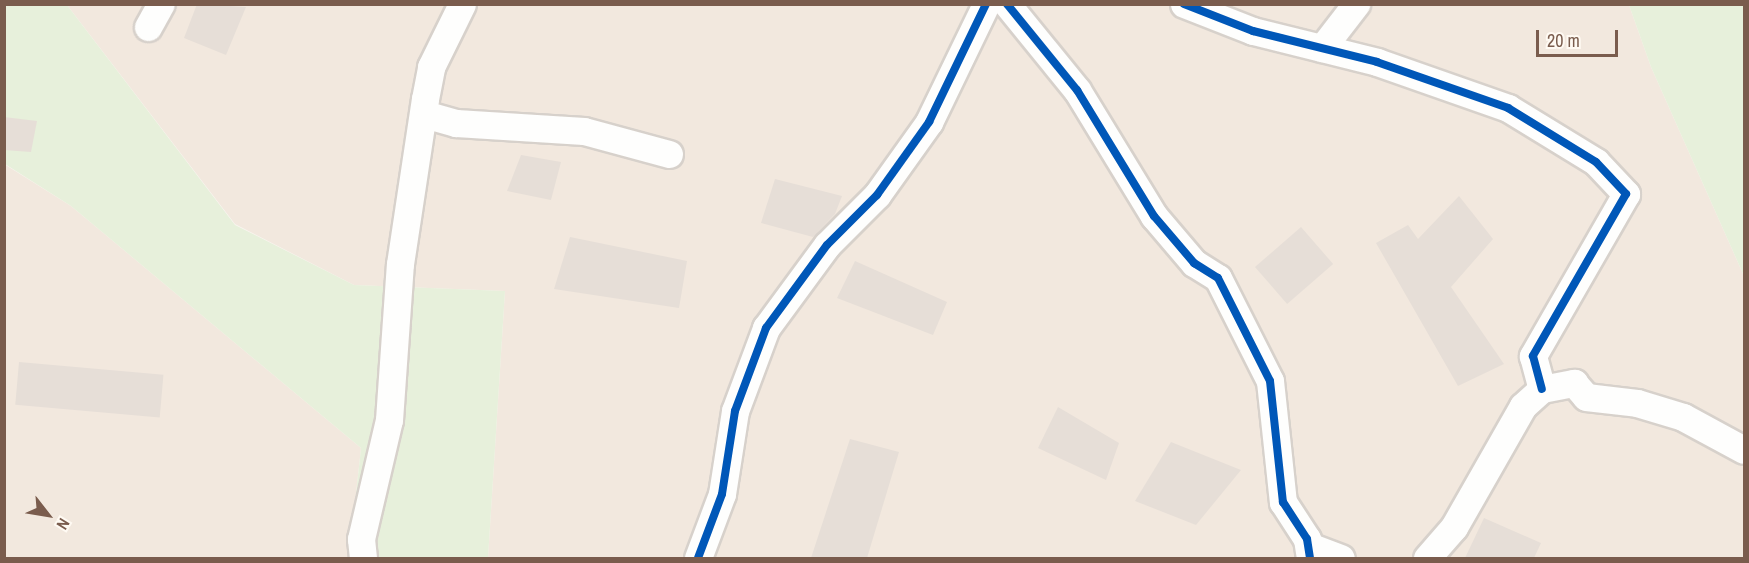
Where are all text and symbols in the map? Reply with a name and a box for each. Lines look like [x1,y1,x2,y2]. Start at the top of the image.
scale bar [1539,18,1622,56]
text: 20 m [1547,28,1580,53]
north arrow [18,485,78,545]
text: N [52,515,75,534]

